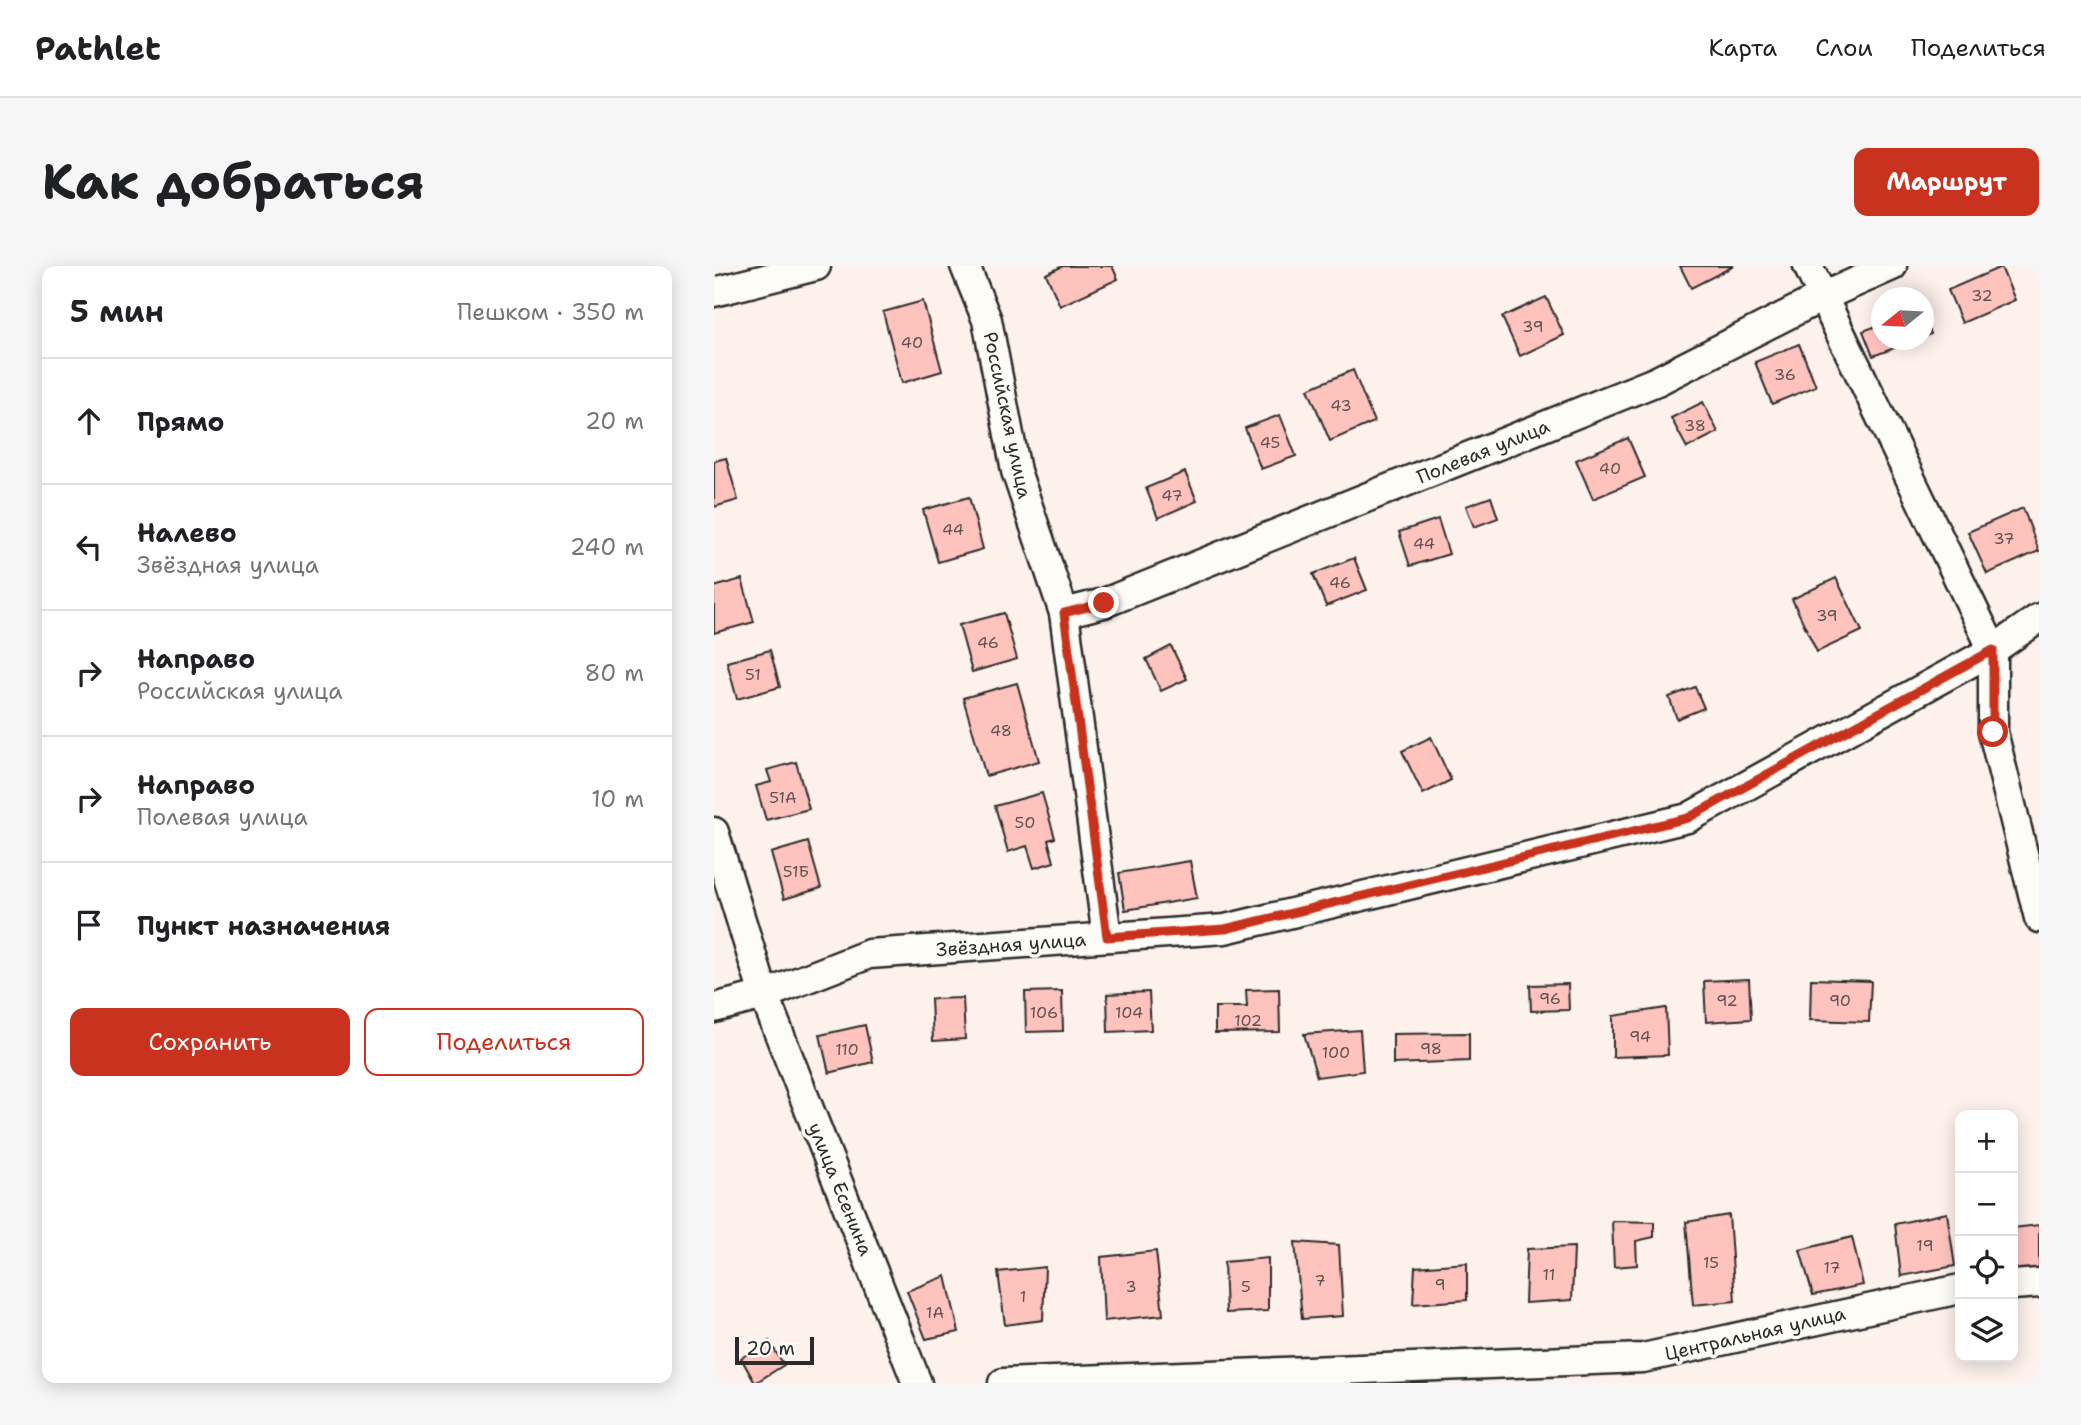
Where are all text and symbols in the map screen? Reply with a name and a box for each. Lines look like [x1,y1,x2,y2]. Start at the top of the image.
text: Pathlet [35,26,161,71]
text: Карта [1709,32,1777,64]
text: Слои [1815,32,1873,64]
text: Поделиться [1911,32,2046,64]
button: Маршрут [1854,148,2039,216]
text: Как добраться [42,149,424,215]
house number: 32 [1971,285,1993,306]
north arrow [1871,287,1934,350]
text: 5 мин [70,291,164,332]
text: Пешком · 350 m [457,297,644,327]
house number: 39 [1522,316,1544,337]
street label: Российская улица [978,329,1037,501]
house number: 40 [901,332,923,353]
house number: 36 [1774,364,1796,385]
house number: 43 [1330,395,1352,416]
icon: ahead [70,402,108,440]
text: Прямо [137,404,225,439]
text: 20 m [585,406,644,436]
street label: Полевая улица [1413,413,1553,489]
house number: 38 [1684,415,1706,436]
house number: 45 [1260,432,1280,453]
house number: 40 [1599,458,1621,479]
house number: 47 [1161,485,1183,506]
text: Налево [137,515,237,550]
house number: 44 [942,519,964,540]
icon: left [70,528,108,566]
house number: 37 [1993,528,2015,549]
text: 240 m [570,532,644,562]
house number: 44 [1413,533,1435,554]
text: Звёздная улица [137,550,319,580]
house number: 46 [1329,572,1351,593]
route end [1088,587,1119,618]
house number: 39 [1816,605,1838,626]
house number: 46 [977,632,999,653]
text: Направо [137,641,255,676]
icon: right [70,654,108,692]
text: 80 m [585,658,644,688]
house number: 51 [745,664,761,685]
text: Российская улица [137,676,343,706]
route start [1977,716,2008,747]
house number: 48 [990,720,1012,741]
text: Направо [137,767,255,802]
icon: right [70,780,108,818]
text: 10 m [591,784,644,814]
house number: 51А [769,787,797,808]
text: Полевая улица [137,802,308,832]
house number: 50 [1015,812,1035,833]
house number: 51Б [783,861,809,882]
icon: arrive [70,906,108,944]
text: Пункт назначения [137,908,390,943]
street label: Звёздная улица [935,927,1087,962]
house number: 96 [1539,988,1561,1009]
house number: 92 [1716,990,1738,1011]
house number: 90 [1829,990,1851,1011]
house number: 106 [1030,1002,1058,1023]
house number: 104 [1115,1002,1143,1023]
button: Сохранить [70,1008,350,1076]
button: Поделиться [364,1008,644,1076]
house number: 102 [1234,1010,1262,1031]
house number: 94 [1629,1026,1651,1047]
house number: 98 [1420,1038,1442,1059]
house number: 110 [835,1039,859,1060]
house number: 100 [1322,1042,1350,1063]
map controls [1955,1110,2018,1362]
button: + [1955,1110,2018,1173]
street label: улица Есенина [802,1119,879,1260]
button: − [1955,1173,2018,1236]
house number: 19 [1916,1235,1934,1256]
button: locate [1955,1236,2018,1299]
house number: 15 [1703,1252,1719,1273]
house number: 17 [1823,1257,1841,1278]
house number: 11 [1543,1264,1555,1285]
house number: 7 [1314,1270,1326,1291]
house number: 9 [1434,1274,1446,1295]
house number: 3 [1125,1276,1137,1297]
house number: 5 [1241,1276,1251,1297]
house number: 1 [1020,1286,1026,1307]
button: layers [1955,1299,2018,1362]
street label: Центральная улица [1662,1300,1848,1366]
house number: 1А [926,1302,944,1323]
scale bar [735,1334,814,1366]
text: 20 m [746,1336,795,1361]

